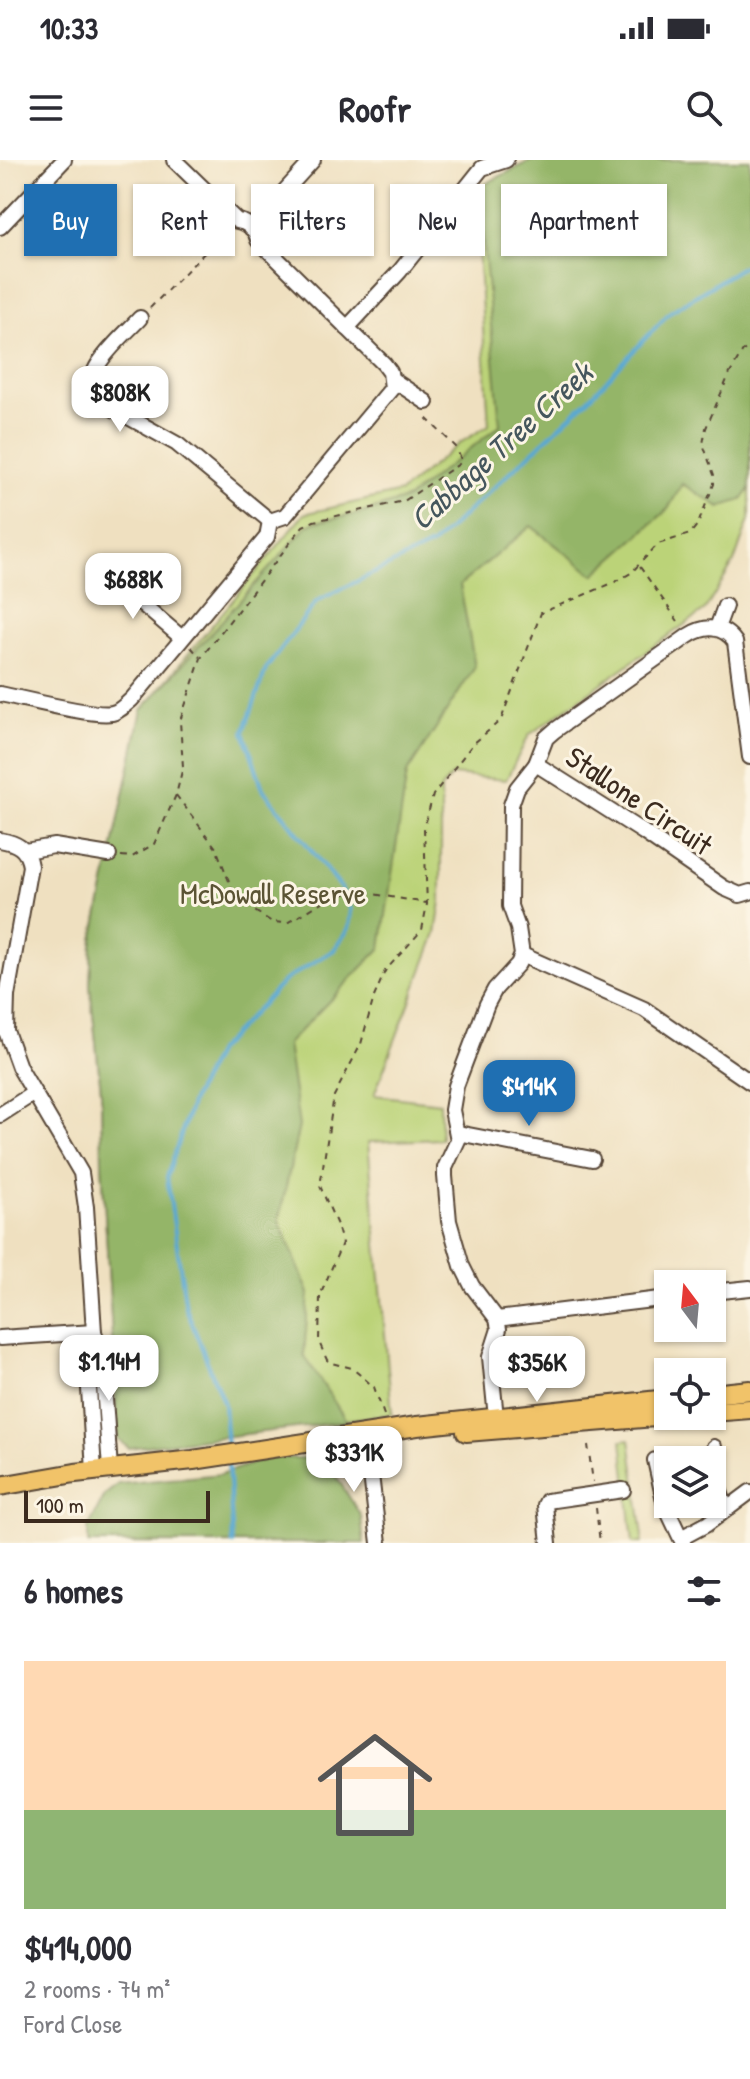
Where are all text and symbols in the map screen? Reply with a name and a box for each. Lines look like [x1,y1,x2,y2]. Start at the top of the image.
text: 10:33 [40,8,98,48]
text: Roofr [339,84,411,133]
icon: menu [24,86,68,130]
icon: search [682,86,726,130]
chip: Buy [24,184,117,256]
chip: Rent [133,184,235,256]
chip: Filters [251,184,374,256]
chip: New [390,184,485,256]
chip: Apartment [501,184,667,256]
water label: Cabbage Tree Creek [400,350,603,539]
pin: $808K [64,366,176,434]
text: $808K [90,374,150,409]
pin: $688K [77,553,189,621]
text: $688K [103,561,163,596]
street label: Stallone Circuit [558,736,721,864]
park label: McDowall Reserve [180,873,366,913]
pin: $414K [473,1060,585,1128]
text: $414K [501,1068,557,1103]
north arrow [654,1270,726,1342]
map controls [654,1270,726,1518]
pin: $1.14M [44,1335,174,1403]
pin: $356K [481,1336,593,1404]
text: $1.14M [78,1343,140,1378]
text: $356K [507,1344,567,1379]
button: locate [654,1358,726,1430]
pin: $331K [298,1426,410,1494]
text: $331K [324,1434,384,1469]
button: layers [654,1446,726,1518]
scale bar [24,1487,210,1523]
text: 100 m [36,1490,84,1520]
text: 6 homes [24,1568,123,1614]
icon: filters [682,1569,726,1613]
icon: home [303,1713,447,1857]
text: $414,000 [24,1925,132,1971]
text: 2 rooms · 74 m² [24,1971,170,2006]
text: Ford Close [24,2006,122,2041]

